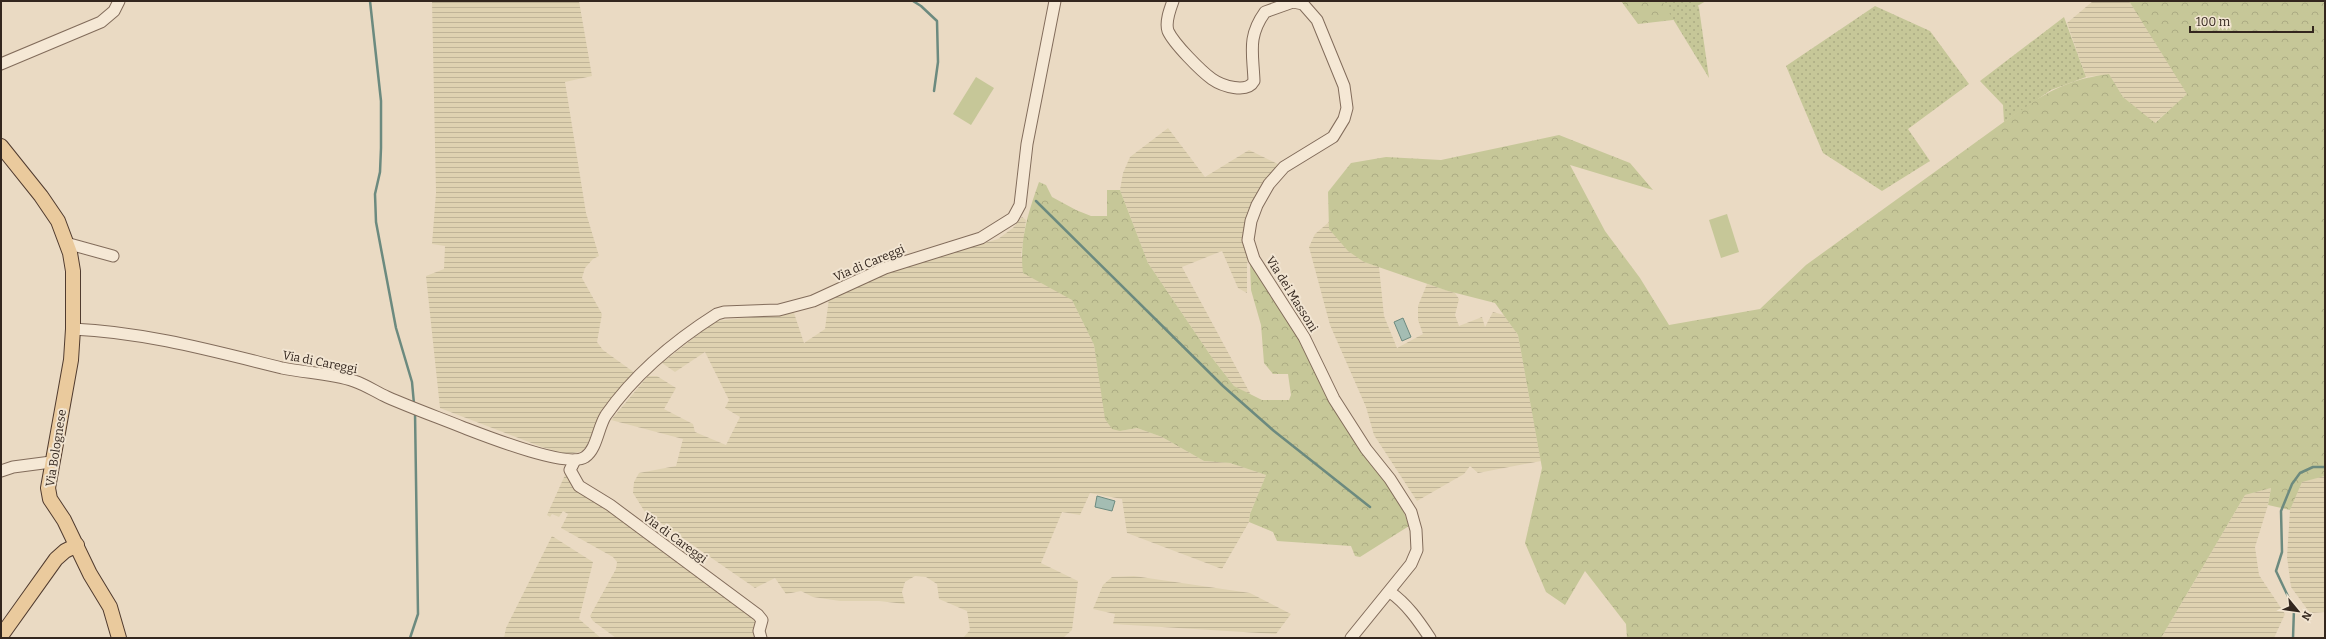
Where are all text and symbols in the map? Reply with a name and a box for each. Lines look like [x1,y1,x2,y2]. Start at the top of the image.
scale bar [2190,8,2313,34]
text: 100 m [2196,15,2231,29]
street label: Via di Careggi [831,242,907,284]
street label: Via dei Massoni [1263,254,1321,335]
street label: Via di Careggi [281,348,359,376]
street label: Via Bolognese [43,408,69,488]
street label: Via di Careggi [640,510,710,566]
north arrow [2278,591,2318,631]
text: N [2298,609,2314,623]

